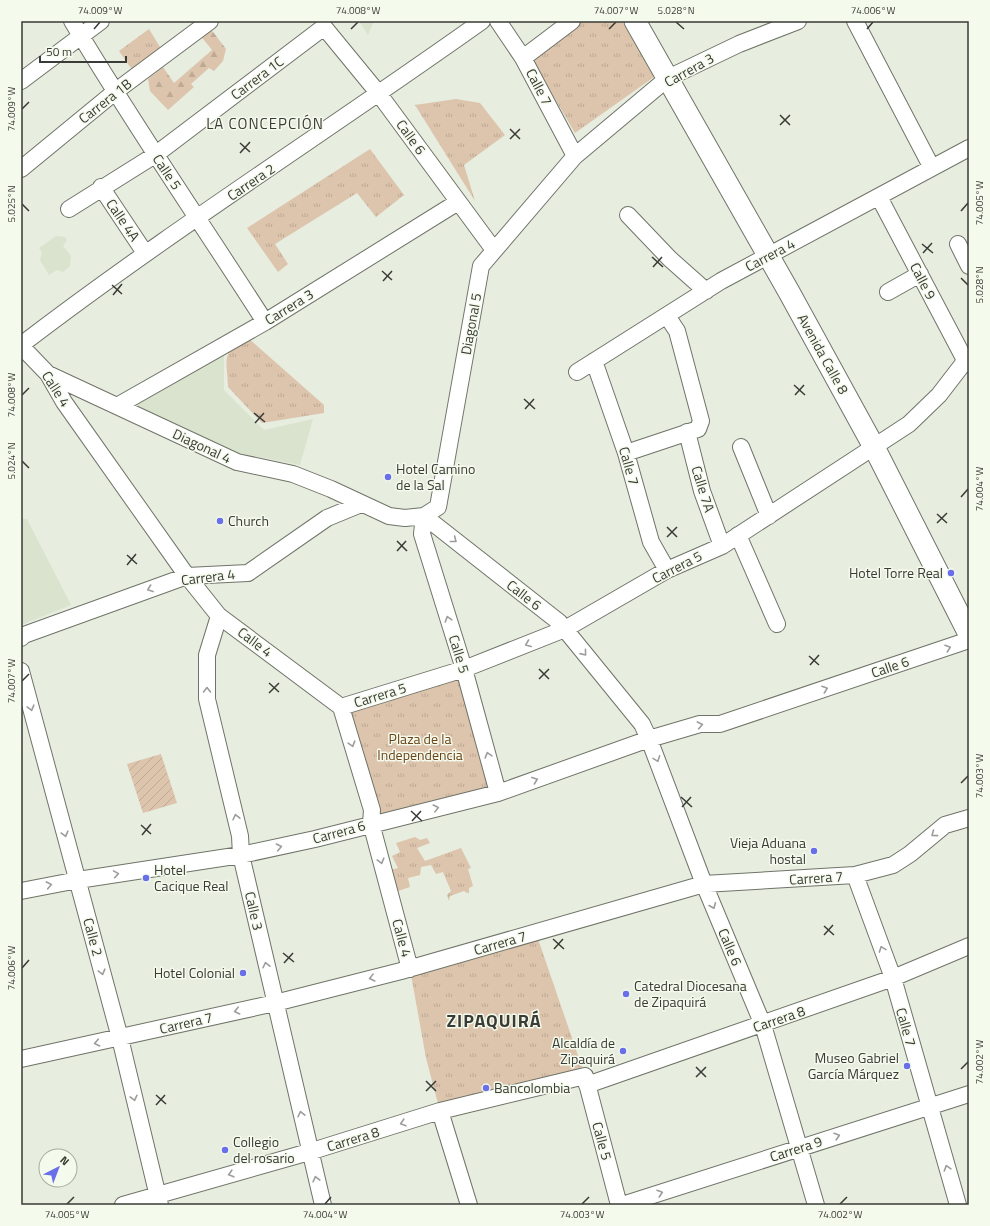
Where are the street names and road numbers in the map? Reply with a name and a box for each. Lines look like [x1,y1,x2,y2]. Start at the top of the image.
street label: Carrera 3 [660,47,717,92]
street label: Carrera 1C [226,50,288,105]
street label: Calle 7 [521,65,558,109]
street label: Carrera 1B [74,73,136,128]
street label: Calle 6 [391,115,431,159]
street label: Calle 5 [148,150,187,194]
street label: Carrera 2 [222,158,279,205]
street label: Calle 4A [101,194,146,246]
street label: Carrera 4 [741,233,799,277]
street label: Calle 9 [905,259,942,303]
street label: Carrera 3 [260,283,317,330]
street label: Diagonal 5 [455,291,486,356]
street label: Avenida Calle 8 [793,310,854,398]
street label: Calle 4 [37,367,76,411]
street label: Diagonal 4 [170,423,235,468]
street label: Calle 7 [614,444,645,488]
street label: Calle 7A [687,463,721,515]
street label: Carrera 5 [648,545,706,588]
street label: Carrera 4 [180,563,236,590]
street label: Calle 6 [502,574,546,615]
street label: Calle 4 [233,621,277,662]
street label: Calle 5 [444,632,475,676]
street label: Calle 6 [868,650,912,683]
street label: Carrera 5 [351,677,409,712]
street label: Carrera 6 [310,814,368,849]
street label: Carrera 7 [788,865,844,890]
street label: Calle 3 [240,889,269,932]
street label: Calle 2 [78,915,109,958]
street label: Calle 4 [387,916,418,960]
street label: Carrera 7 [471,925,529,960]
street label: Calle 6 [713,925,748,969]
street label: Carrera 8 [750,1000,808,1037]
street label: Calle 7 [891,1005,922,1049]
street label: Carrera 7 [157,1006,215,1039]
street label: Calle 5 [587,1119,618,1163]
street label: Carrera 8 [324,1121,382,1156]
street label: Carrera 9 [767,1130,825,1167]

